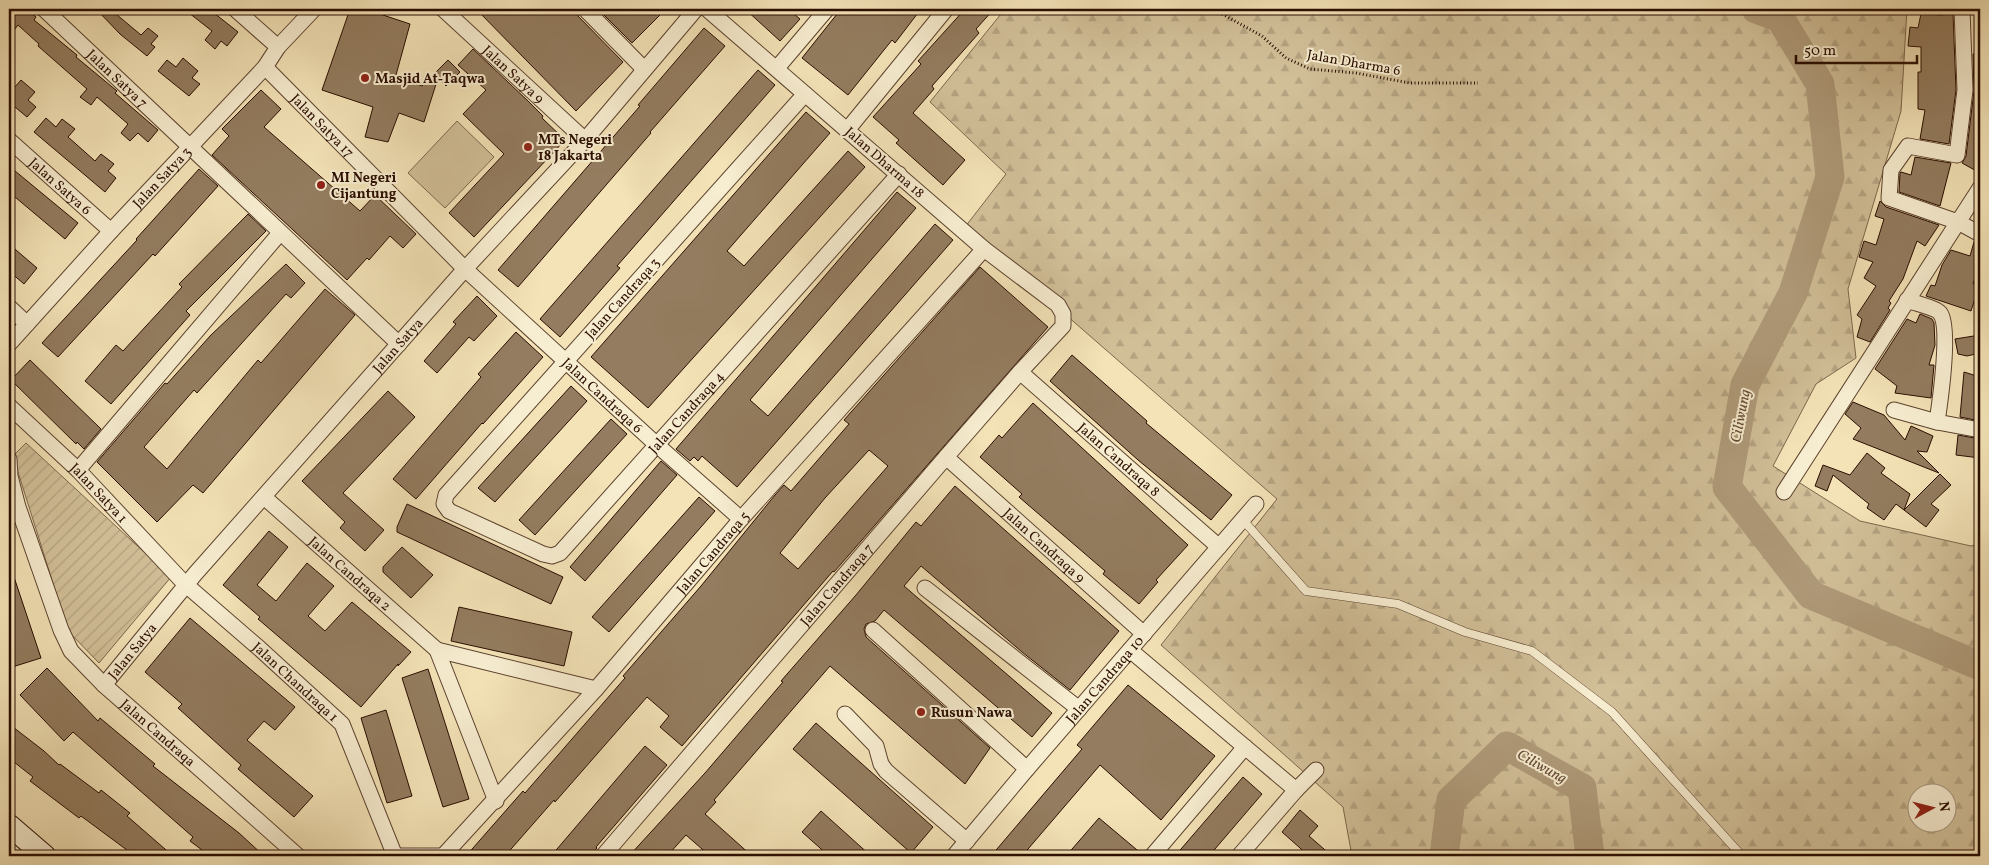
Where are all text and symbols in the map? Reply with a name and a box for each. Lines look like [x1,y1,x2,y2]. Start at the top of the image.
scale bar [1796,32,1918,64]
text: 50 m [1804,41,1836,62]
street label: Jalan Satya 9 [477,42,548,109]
street label: Jalan Satya 7 [82,46,151,113]
street label: Jalan Dharma 6 [1306,46,1402,81]
place label: Masjid At-Taqwa [375,70,485,89]
marker: Masjid At-Taqwa [359,72,371,84]
street label: Jalan Satya 17 [286,90,358,163]
street label: Jalan Dharma 18 [840,123,928,203]
place label: MTs Negeri 18 Jakarta [538,131,612,166]
marker: MTs Negeri 18 Jakarta [522,141,534,153]
street label: Jalan Satya 3 [129,143,196,213]
street label: Jalan Satya 6 [24,154,95,220]
place label: MI Negeri Cijantung [331,169,397,204]
marker: MI Negeri Cijantung [315,179,327,191]
street label: Jalan Candraqa 3 [581,254,665,344]
street label: Jalan Satya [369,315,428,378]
street label: Jalan Candraqa 6 [557,354,646,438]
street label: Jalan Candraqa 4 [645,368,729,459]
water label: Ciliwung [1726,388,1757,445]
street label: Jalan Candraqa 8 [1073,419,1163,502]
street label: Jalan Satya 1 [65,459,131,528]
street label: Jalan Candraqa 9 [998,504,1088,588]
street label: Jalan Candraqa 5 [673,508,754,599]
street label: Jalan Candraqa 2 [304,533,394,616]
street label: Jalan Candraqa 7 [797,540,879,631]
street label: Jalan Satya [104,620,162,684]
street label: Jalan Candraqa 10 [1062,632,1149,728]
street label: Jalan Chandraqa 1 [248,638,342,727]
street label: Jalan Candraqa [116,696,199,772]
place label: Rusun Nawa [931,704,1013,723]
marker: Rusun Nawa [915,706,927,718]
water label: Ciliwung [1513,745,1570,790]
north arrow [1906,782,1956,832]
text: N [1933,800,1953,813]

